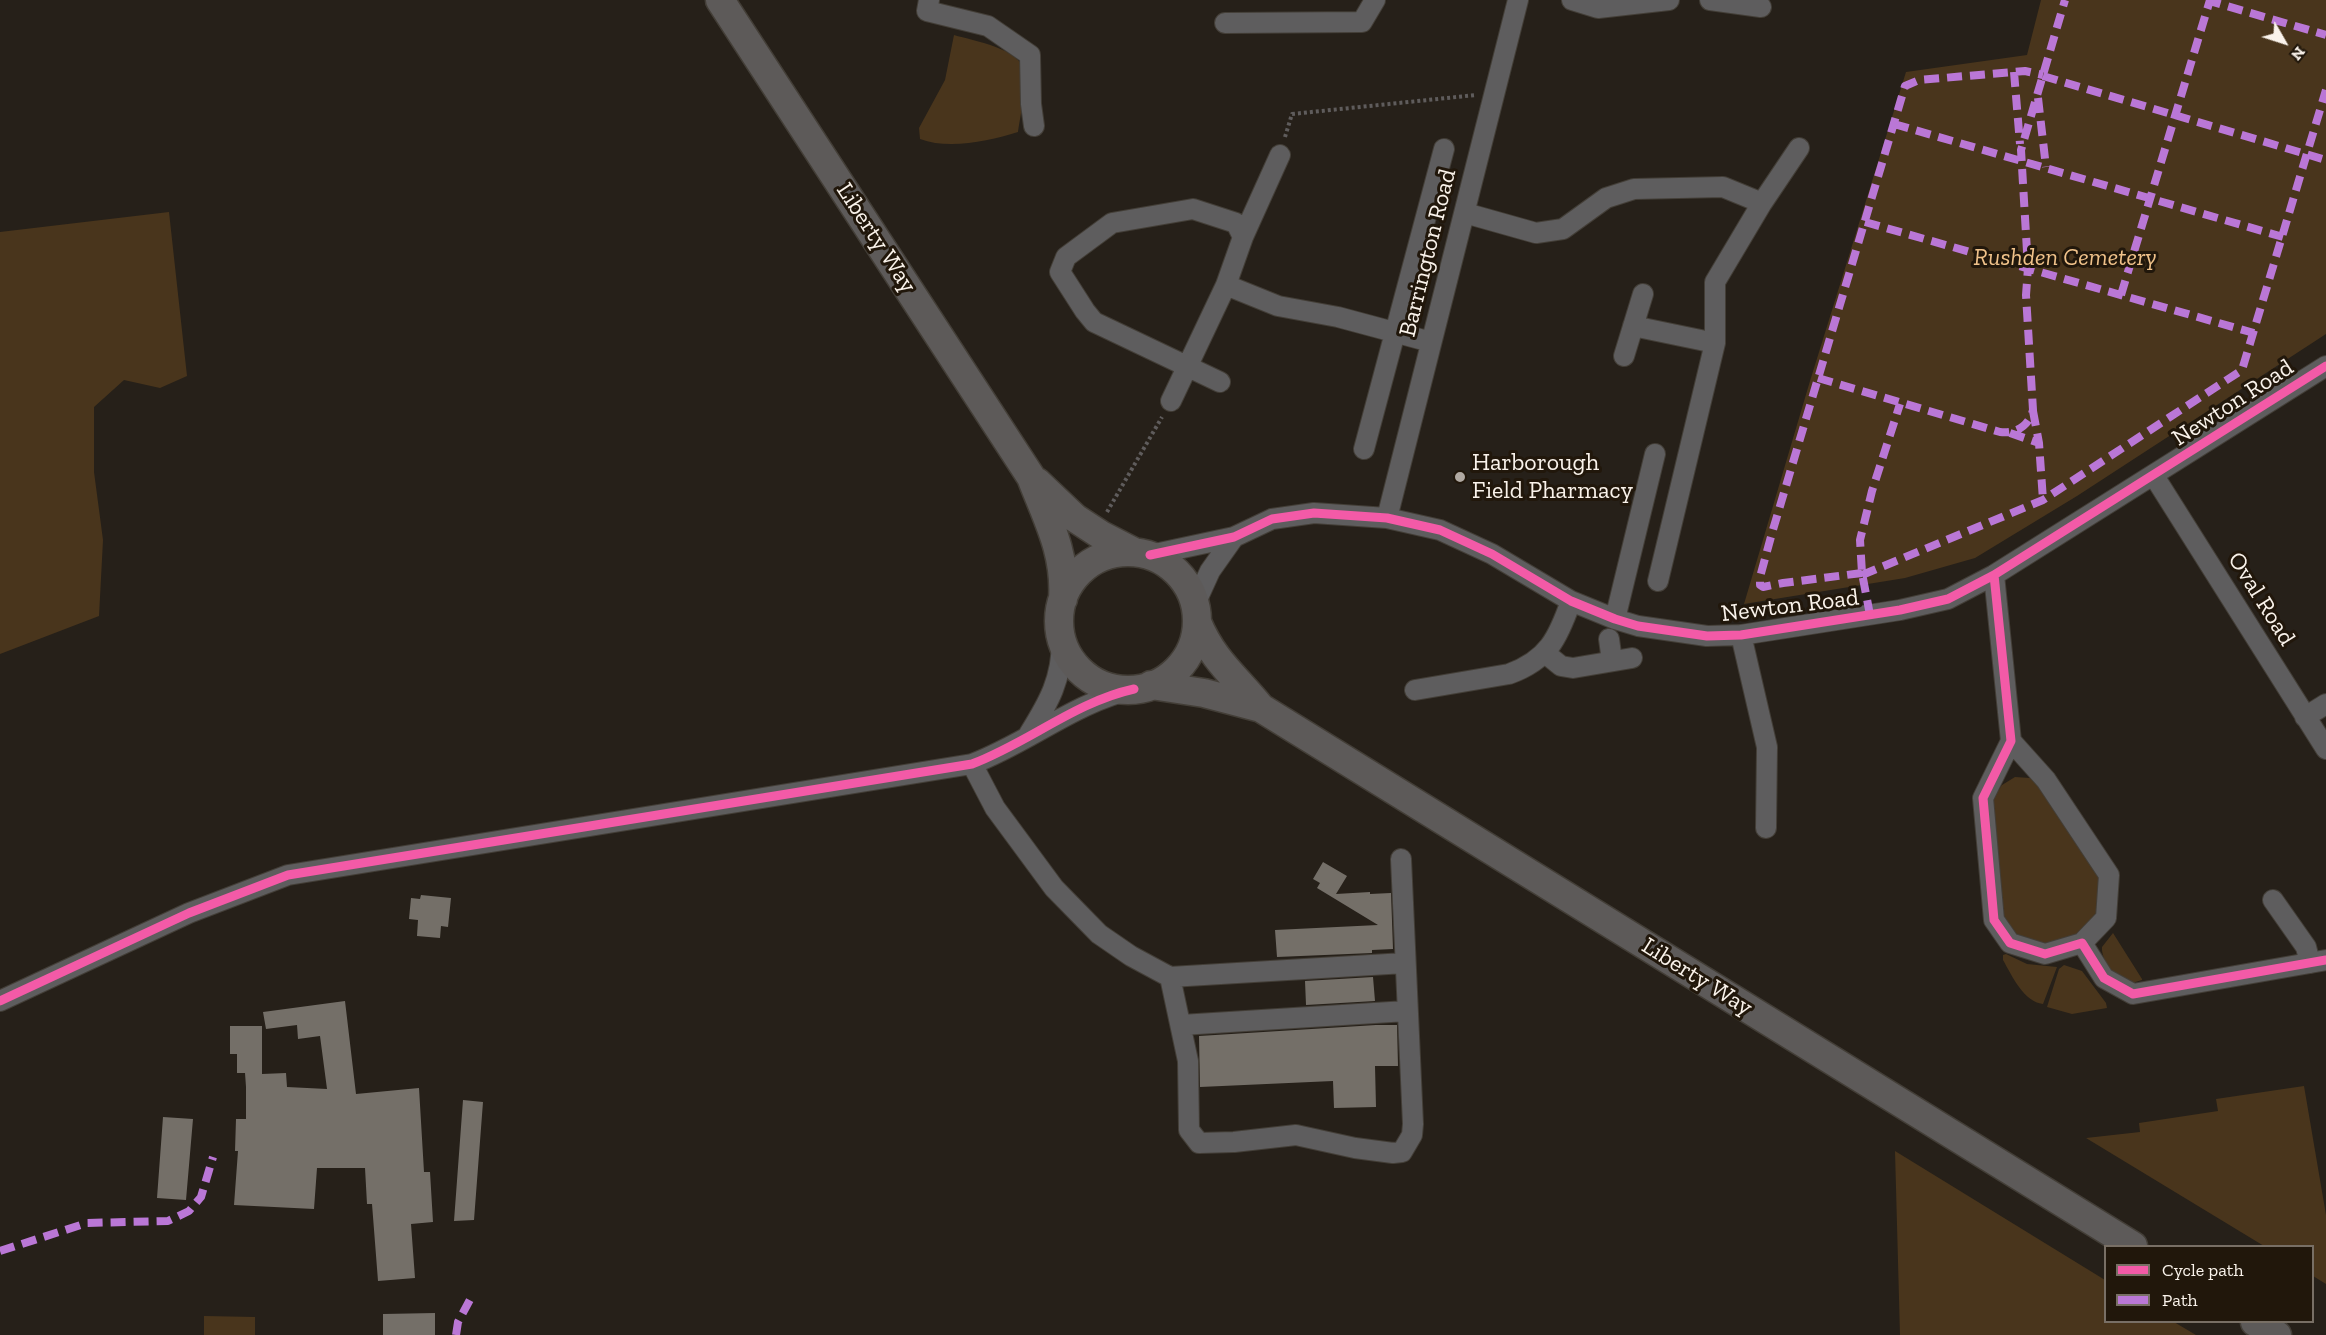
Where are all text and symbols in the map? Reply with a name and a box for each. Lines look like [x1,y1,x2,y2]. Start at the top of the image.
north arrow [2254,12,2314,72]
text: N [2287,43,2310,64]
street label: Barrington Road [1393,166,1463,340]
street label: Liberty Way [830,178,922,298]
park label: Rushden Cemetery [1974,244,2156,272]
street label: Newton Road [2167,353,2299,453]
place label: Harborough Field Pharmacy [1472,449,1633,505]
marker: Harborough Field Pharmacy [1453,470,1467,484]
street label: Oval Road [2221,547,2301,651]
street label: Newton Road [1719,583,1861,629]
street label: Liberty Way [1636,932,1758,1022]
legend [2104,1245,2314,1323]
text: Cycle path [2162,1259,2244,1281]
text: Path [2162,1289,2198,1311]

